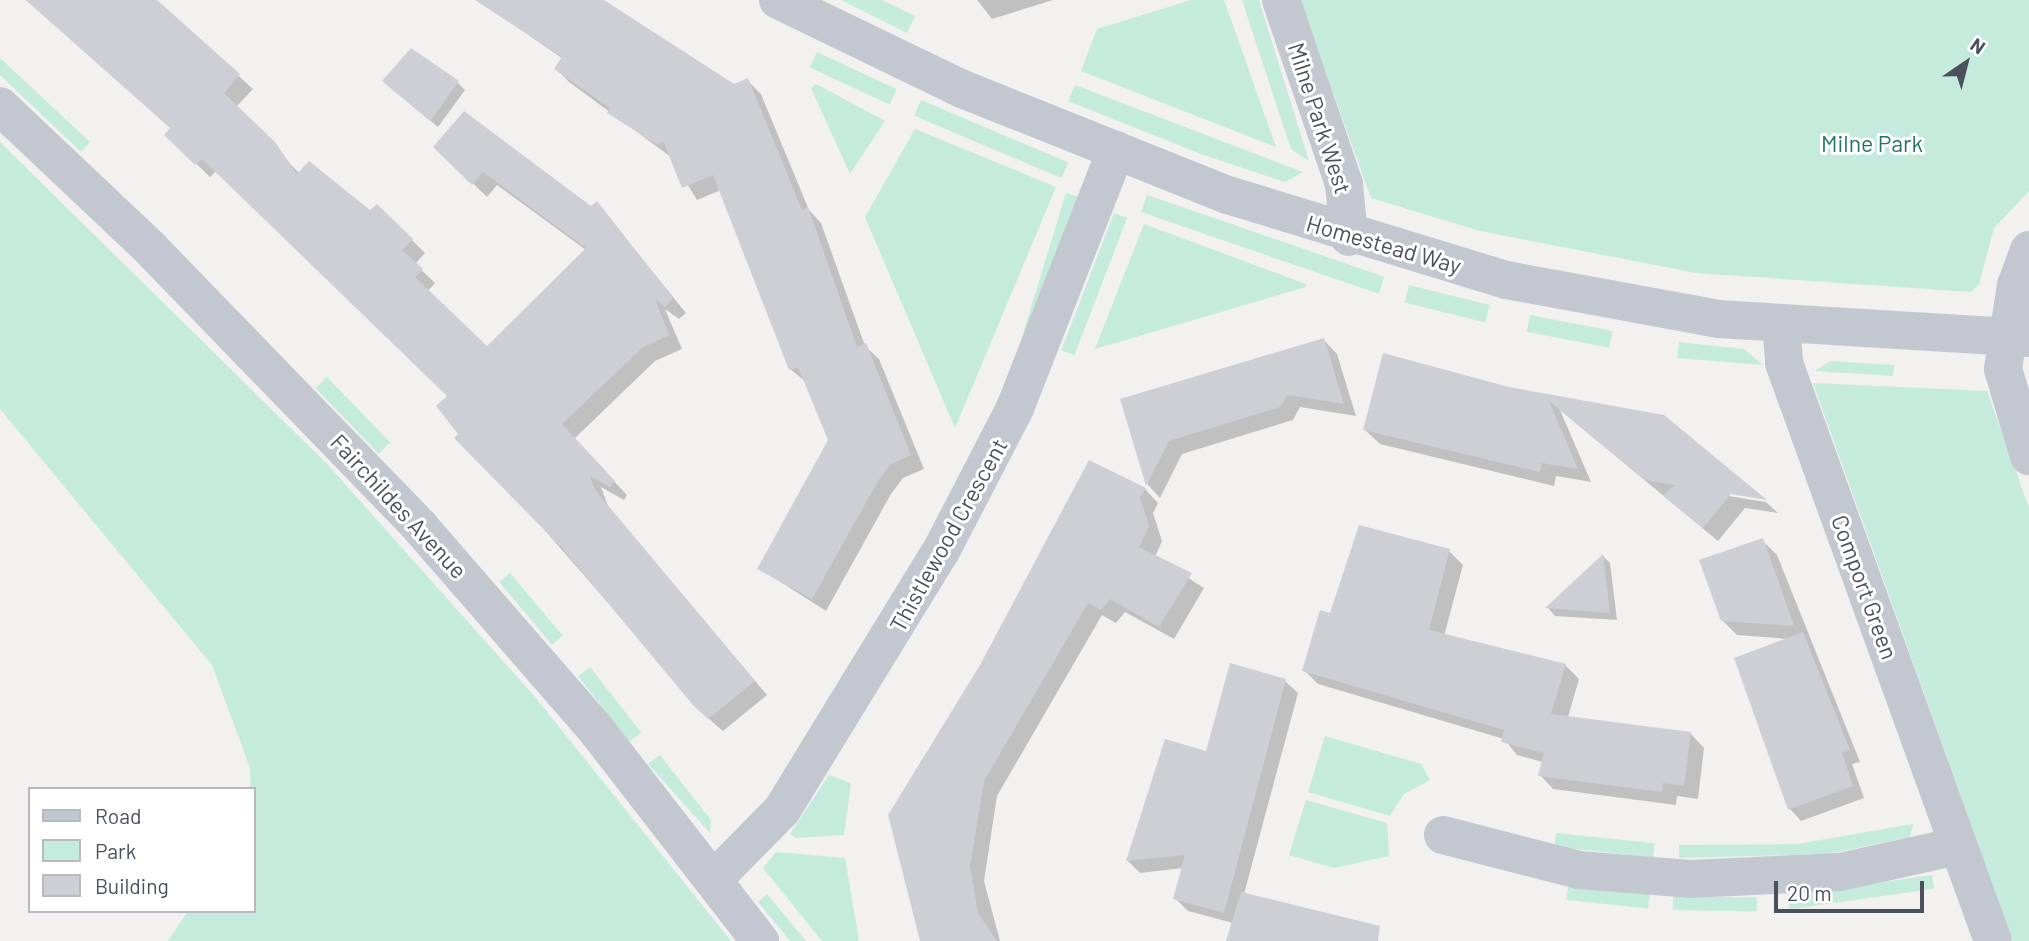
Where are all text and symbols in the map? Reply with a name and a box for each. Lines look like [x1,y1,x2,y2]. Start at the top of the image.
north arrow [1931,28,2001,98]
text: N [1967,32,1990,58]
street label: Milne Park West [1283,39,1357,197]
park label: Milne Park [1821,129,1923,157]
street label: Homestead Way [1303,209,1465,279]
street label: Fairchildes Avenue [325,428,473,584]
street label: Thistlewood Crescent [883,434,1013,636]
street label: Comport Green [1826,511,1904,663]
legend [28,787,256,913]
text: Road [95,803,141,828]
text: Park [95,838,136,863]
scale bar [1777,867,1927,911]
text: Building [95,873,169,898]
text: 20 m [1787,880,1832,905]

